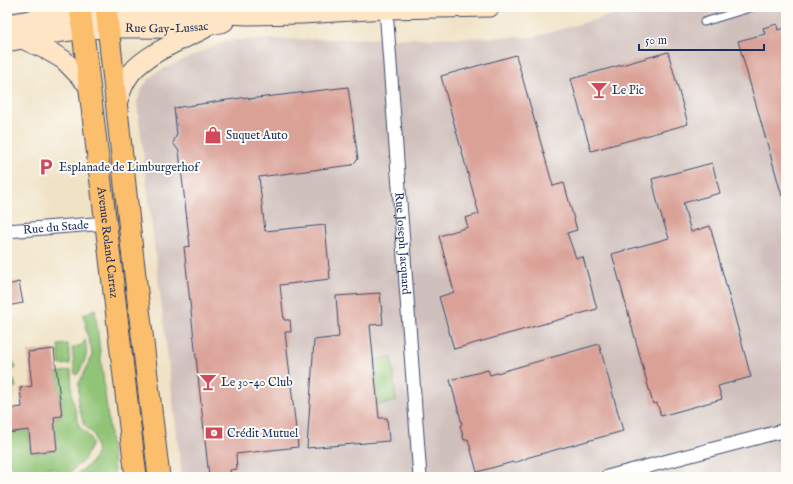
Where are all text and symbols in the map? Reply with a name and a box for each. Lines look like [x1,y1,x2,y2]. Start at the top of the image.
street label: Rue Gay-Lussac [125,19,210,36]
scale bar [639,26,764,52]
text: 50 m [645,33,667,48]
bar icon: Le Pic [589,80,609,100]
place label: Le Pic [612,83,644,98]
shop icon: Suquet Auto [203,125,223,145]
place label: Suquet Auto [226,128,288,144]
parking icon: Esplanade de Limburgerhof [36,157,56,177]
place label: Esplanade de Limburgerhof [59,160,201,176]
street label: Avenue Roland Carraz [93,185,122,299]
street label: Rue Joseph Jacquard [391,192,414,296]
street label: Rue du Stade [22,217,90,238]
bar icon: Le 30-40 Club [198,372,218,392]
place label: Le 30-40 Club [221,375,293,390]
bank icon: Crédit Mutuel [204,423,224,443]
place label: Crédit Mutuel [227,426,299,441]

